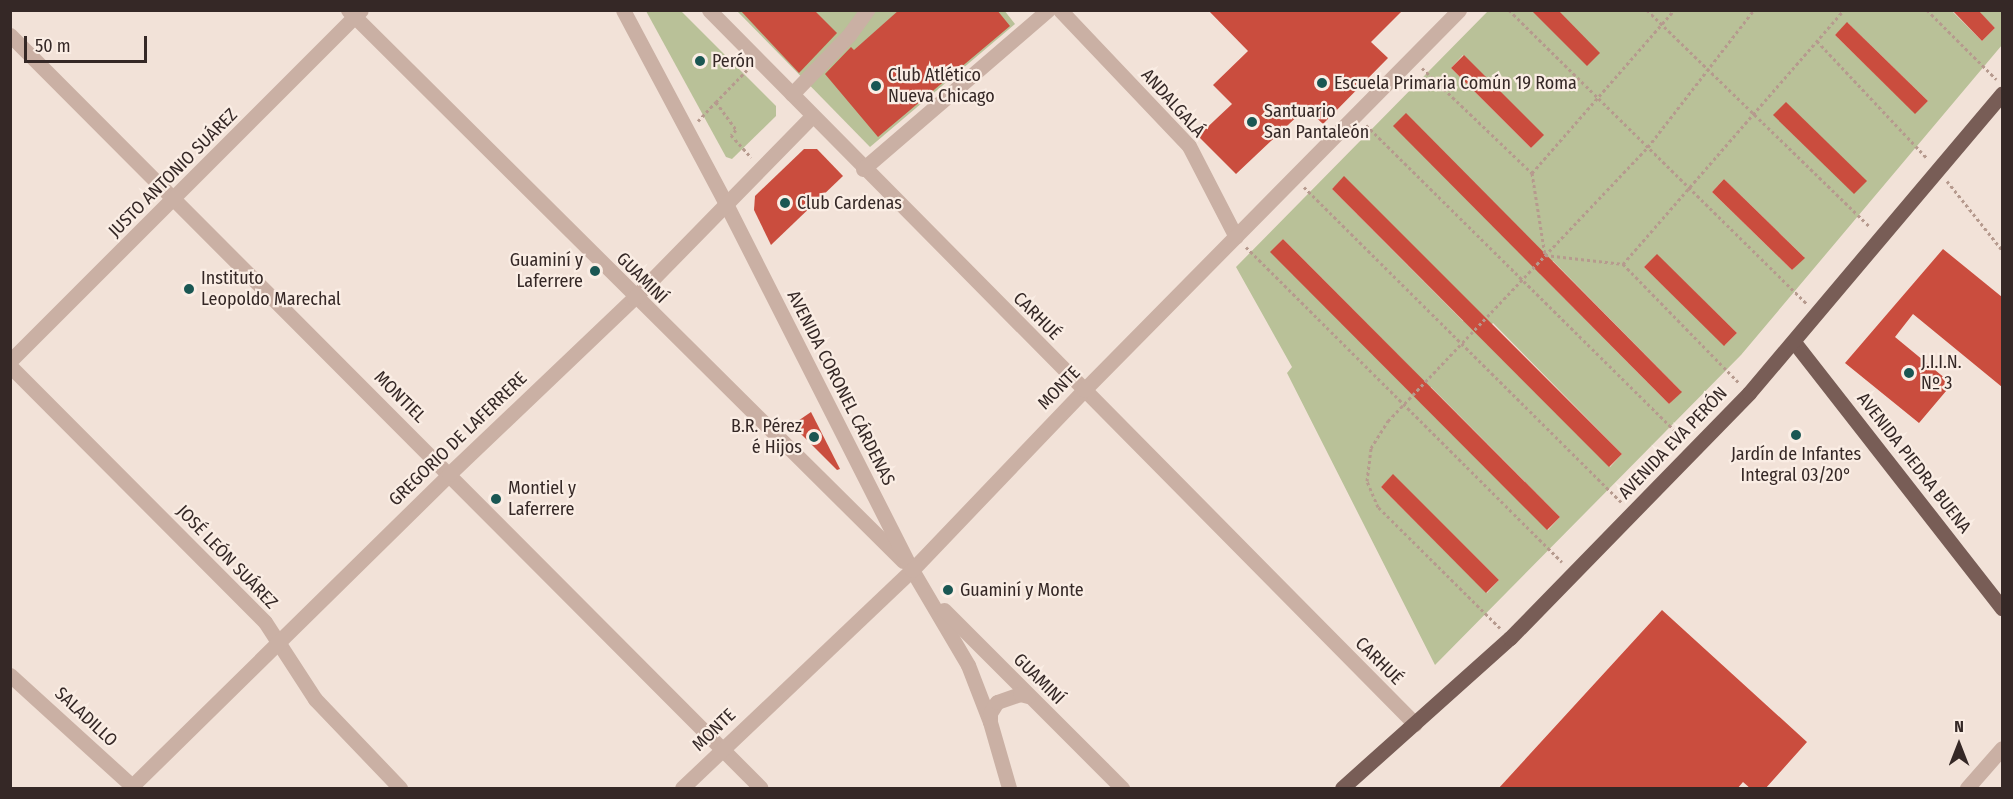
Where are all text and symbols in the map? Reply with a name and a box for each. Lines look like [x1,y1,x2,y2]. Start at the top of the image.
scale bar [27,24,150,62]
text: 50 m [35,35,71,57]
place label: Perón [712,50,754,72]
marker: Perón [693,54,707,68]
street label: ANDALGALÁ [1137,64,1209,142]
place label: Club Atlético Nueva Chicago [888,65,995,107]
place label: Escuela Primaria Común 19 Roma [1334,72,1577,94]
marker: Escuela Primaria Común 19 Roma [1315,76,1329,90]
marker: Club Atlético Nueva Chicago [869,79,883,93]
place label: Santuario San Pantaleón [1264,101,1369,144]
street label: JUSTO ANTONIO SUÁREZ [104,104,242,242]
marker: Santuario San Pantaleón [1245,115,1259,129]
place label: Club Cardenas [797,192,902,214]
marker: Club Cardenas [778,196,792,210]
street label: GUAMINÍ [612,248,672,308]
place label: Guaminí y Laferrere [510,250,583,292]
marker: Guaminí y Laferrere [588,264,602,278]
place label: Instituto Leopoldo Marechal [201,268,341,310]
marker: Instituto Leopoldo Marechal [182,282,196,296]
street label: AVENIDA CORONEL CÁRDENAS [782,287,900,489]
street label: CARHUÉ [1009,288,1065,344]
place label: J.I.I.N. Nº 3 [1921,352,1962,394]
street label: MONTE [1033,362,1085,414]
marker: J.I.I.N. Nº 3 [1902,366,1916,380]
street label: MONTIEL [370,367,430,427]
street label: GREGORIO DE LAFERRERE [385,368,531,510]
street label: AVENIDA EVA PERÓN [1614,383,1732,503]
street label: AVENIDA PIEDRA BUENA [1852,388,1976,538]
place label: B.R. Pérez é Hijos [731,416,802,458]
marker: Jardín de Infantes Integral 03/20° [1789,428,1803,442]
marker: B.R. Pérez é Hijos [807,430,821,444]
place label: Jardín de Infantes Integral 03/20° [1731,444,1861,486]
place label: Montiel y Laferrere [508,478,576,520]
marker: Montiel y Laferrere [489,492,503,506]
street label: JOSÉ LEÓN SUÁREZ [172,501,282,613]
place label: Guaminí y Monte [960,579,1084,601]
marker: Guaminí y Monte [941,583,955,597]
street label: CARHUÉ [1351,633,1407,689]
street label: GUAMINÍ [1009,649,1069,709]
street label: SALADILLO [50,683,122,751]
street label: MONTE [688,704,740,756]
north arrow [1929,715,1989,775]
text: N [1954,717,1964,736]

